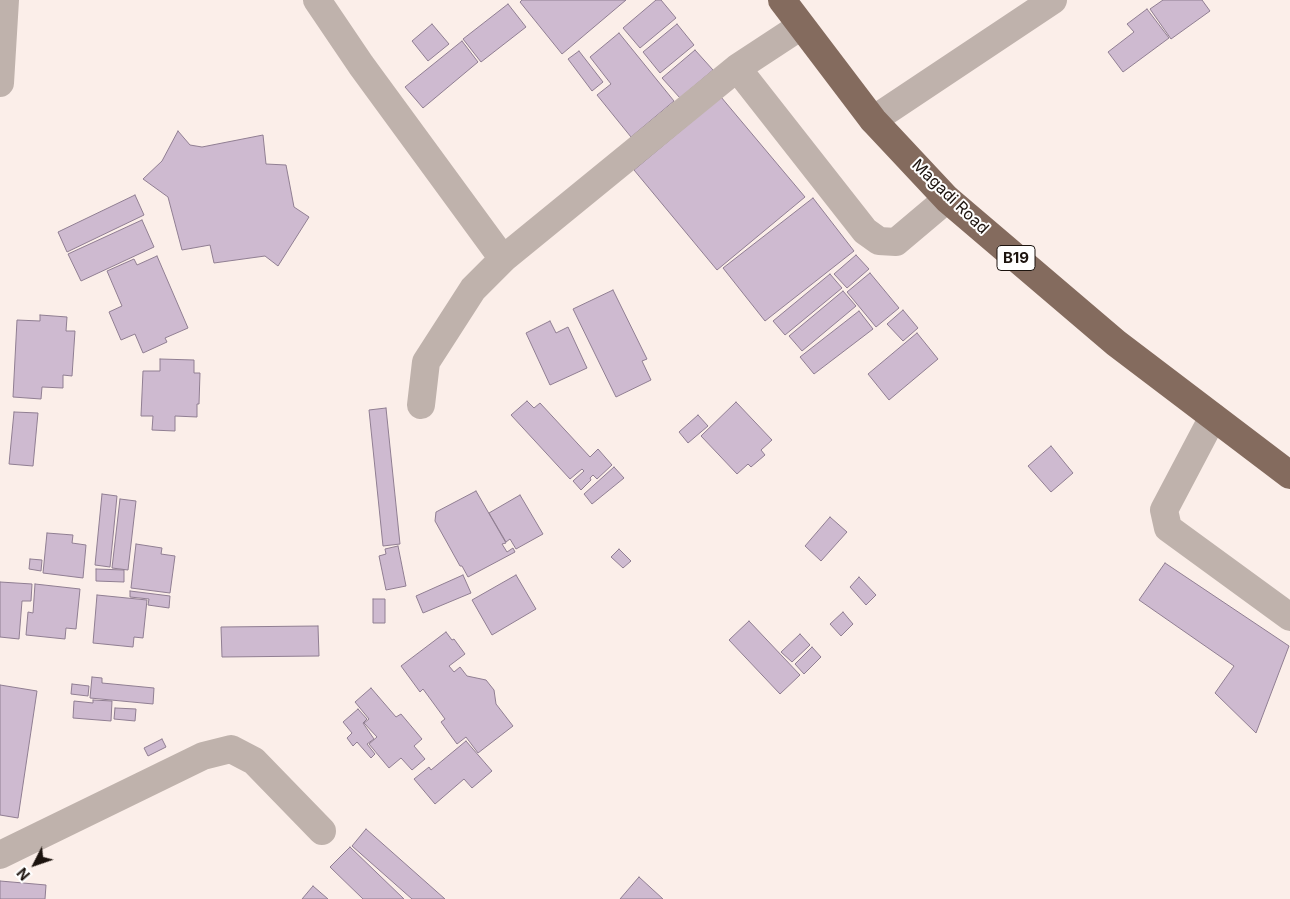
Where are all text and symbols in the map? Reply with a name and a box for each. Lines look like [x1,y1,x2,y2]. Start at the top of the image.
street label: Magadi Road [908,156,992,238]
road number: B19 [997,246,1035,270]
north arrow [10,839,60,889]
text: N [13,865,33,884]

